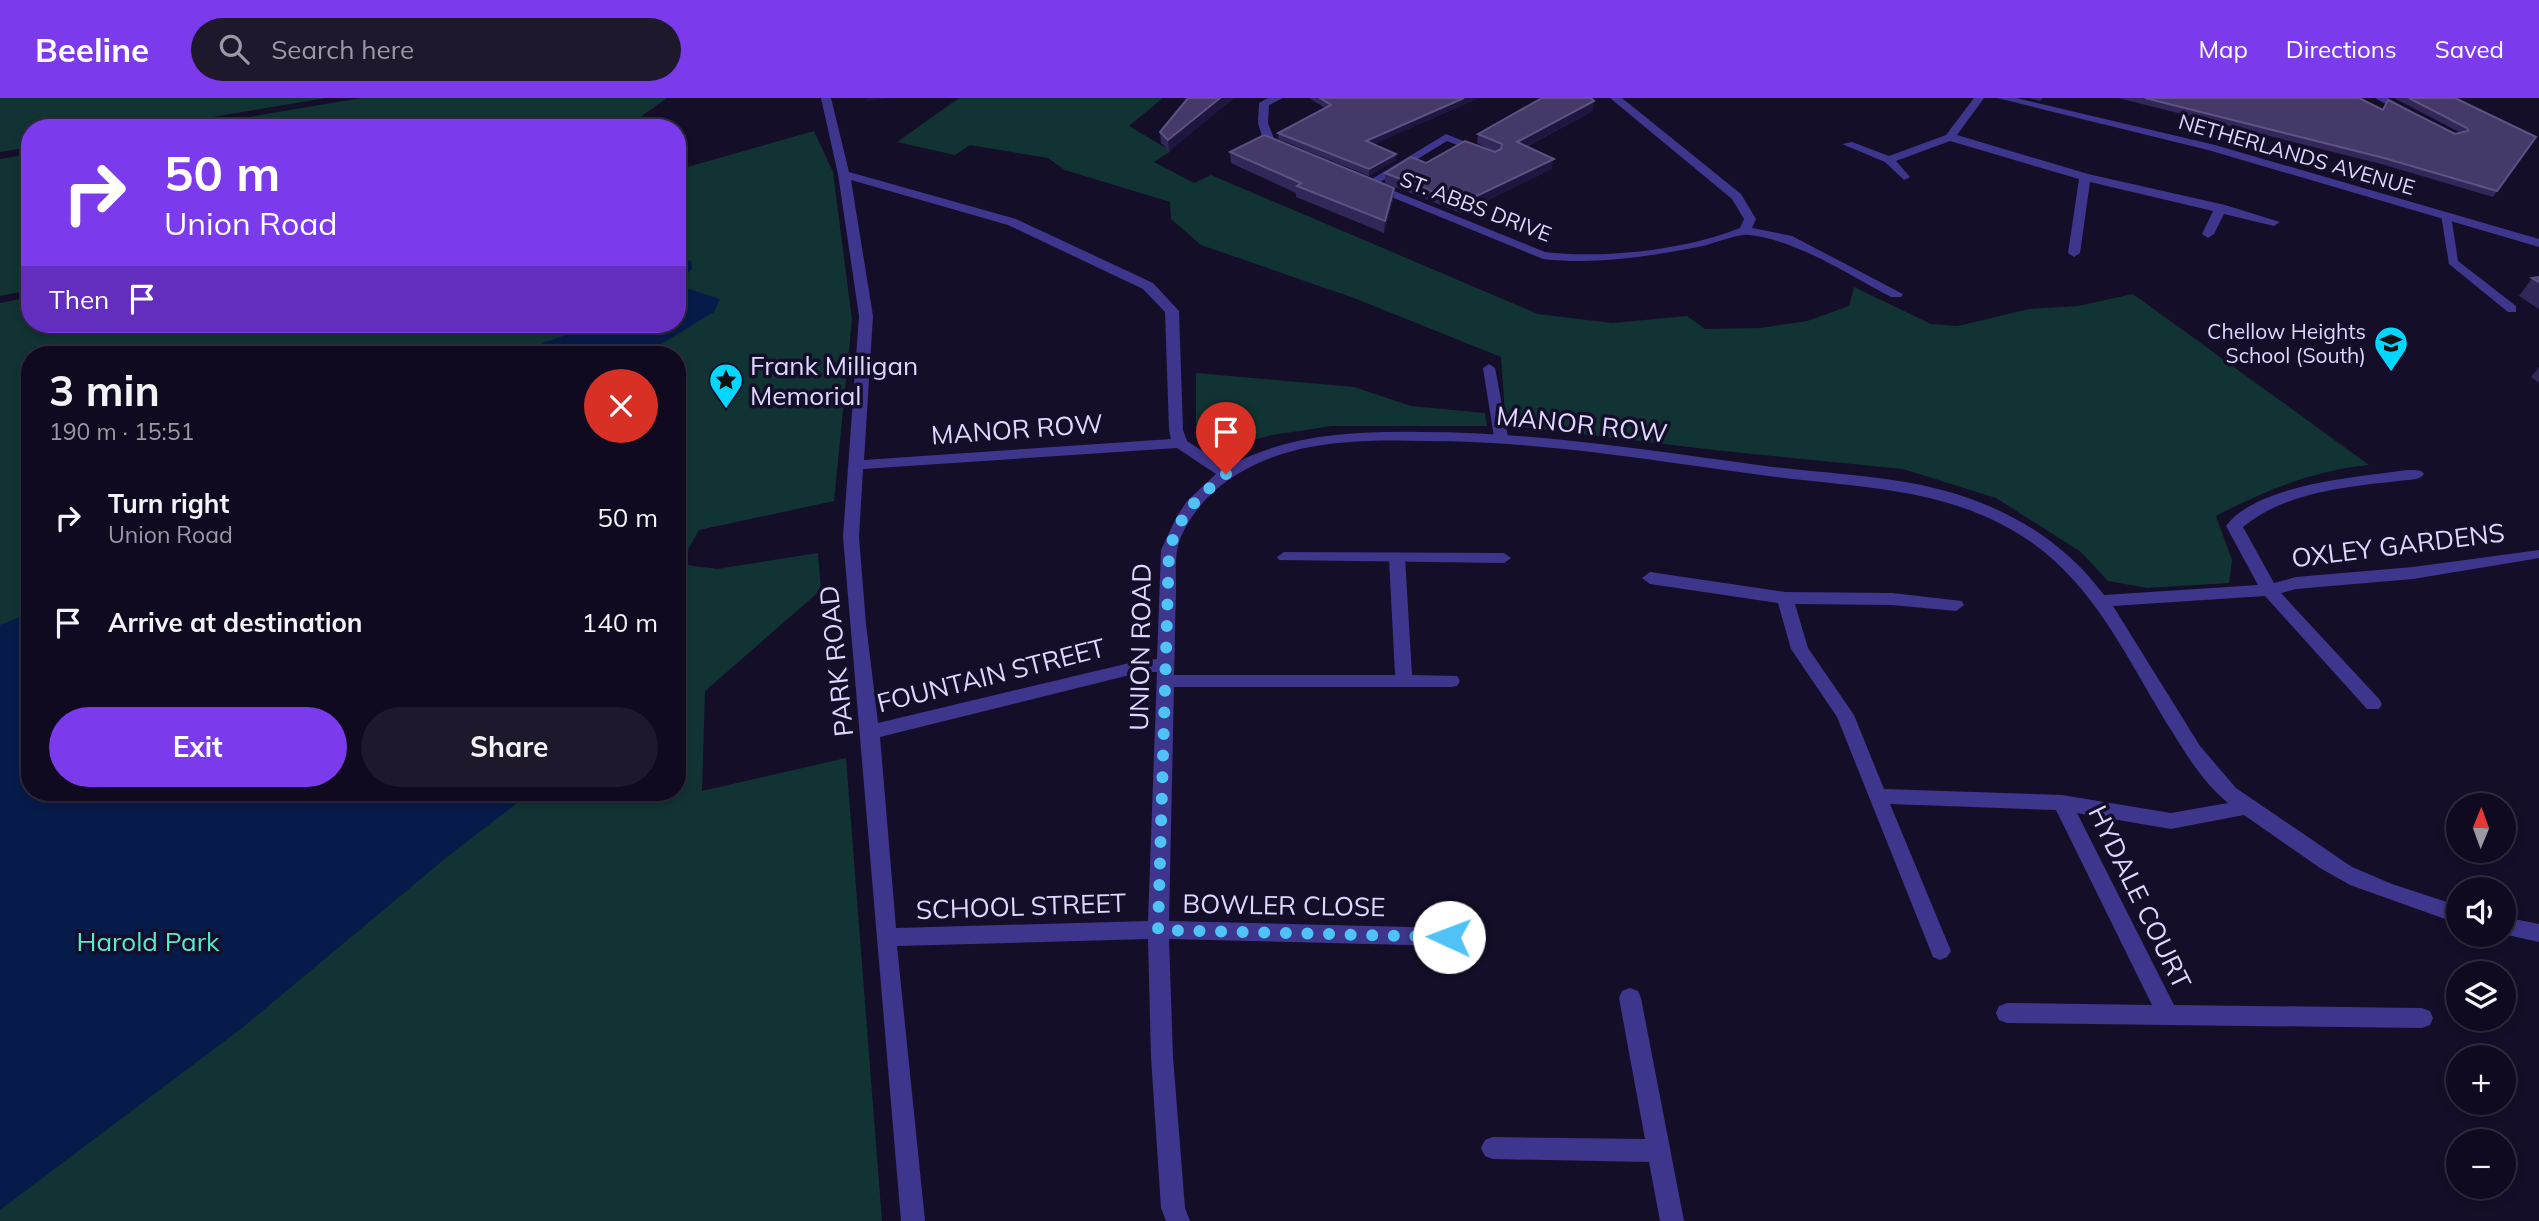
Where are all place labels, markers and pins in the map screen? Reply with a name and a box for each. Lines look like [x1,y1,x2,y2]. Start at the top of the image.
place label: Chellow Heights School (South) [2207,318,2366,368]
school or university icon: Chellow Heights School (South) [2372,324,2410,373]
place label: Frank Milligan Memorial [750,349,918,412]
place icon: Frank Milligan Memorial [707,361,745,410]
pin [1196,402,1256,474]

